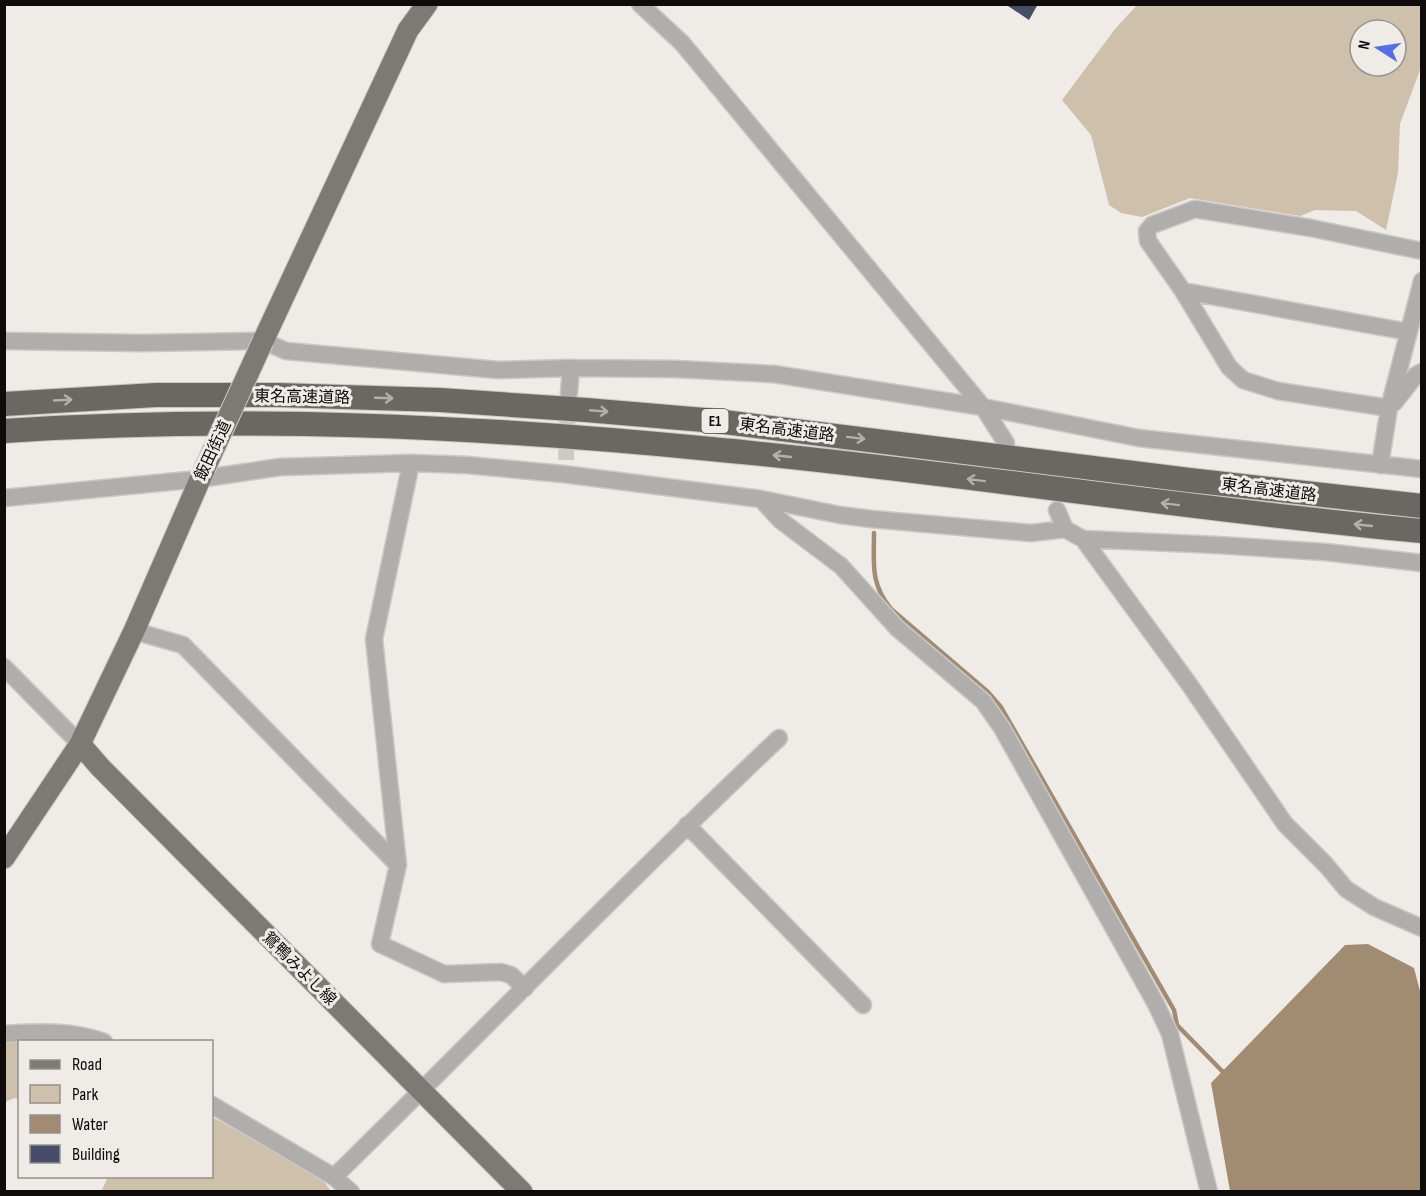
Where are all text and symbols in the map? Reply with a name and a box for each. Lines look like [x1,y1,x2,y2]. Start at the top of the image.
north arrow [1348,18,1408,78]
text: N [1355,39,1375,51]
street label: 東名高速道路 [254,387,350,408]
one-way arrow [373,393,393,404]
one-way arrow [52,394,72,405]
one-way arrow [589,406,609,417]
road number: E1 [702,409,728,433]
street label: 東名高速道路 [738,415,836,446]
street label: 飯田街道 [191,418,235,484]
one-way arrow [845,432,865,443]
one-way arrow [773,451,793,462]
one-way arrow [967,474,986,485]
street label: 東名高速道路 [1220,475,1318,506]
one-way arrow [1160,498,1180,509]
one-way arrow [1354,519,1374,530]
street label: 鴛鴨みよし線 [258,928,340,1010]
legend [18,1040,213,1178]
text: Road [72,1054,102,1075]
text: Park [72,1084,98,1105]
text: Water [72,1114,108,1135]
text: Building [72,1144,120,1165]

